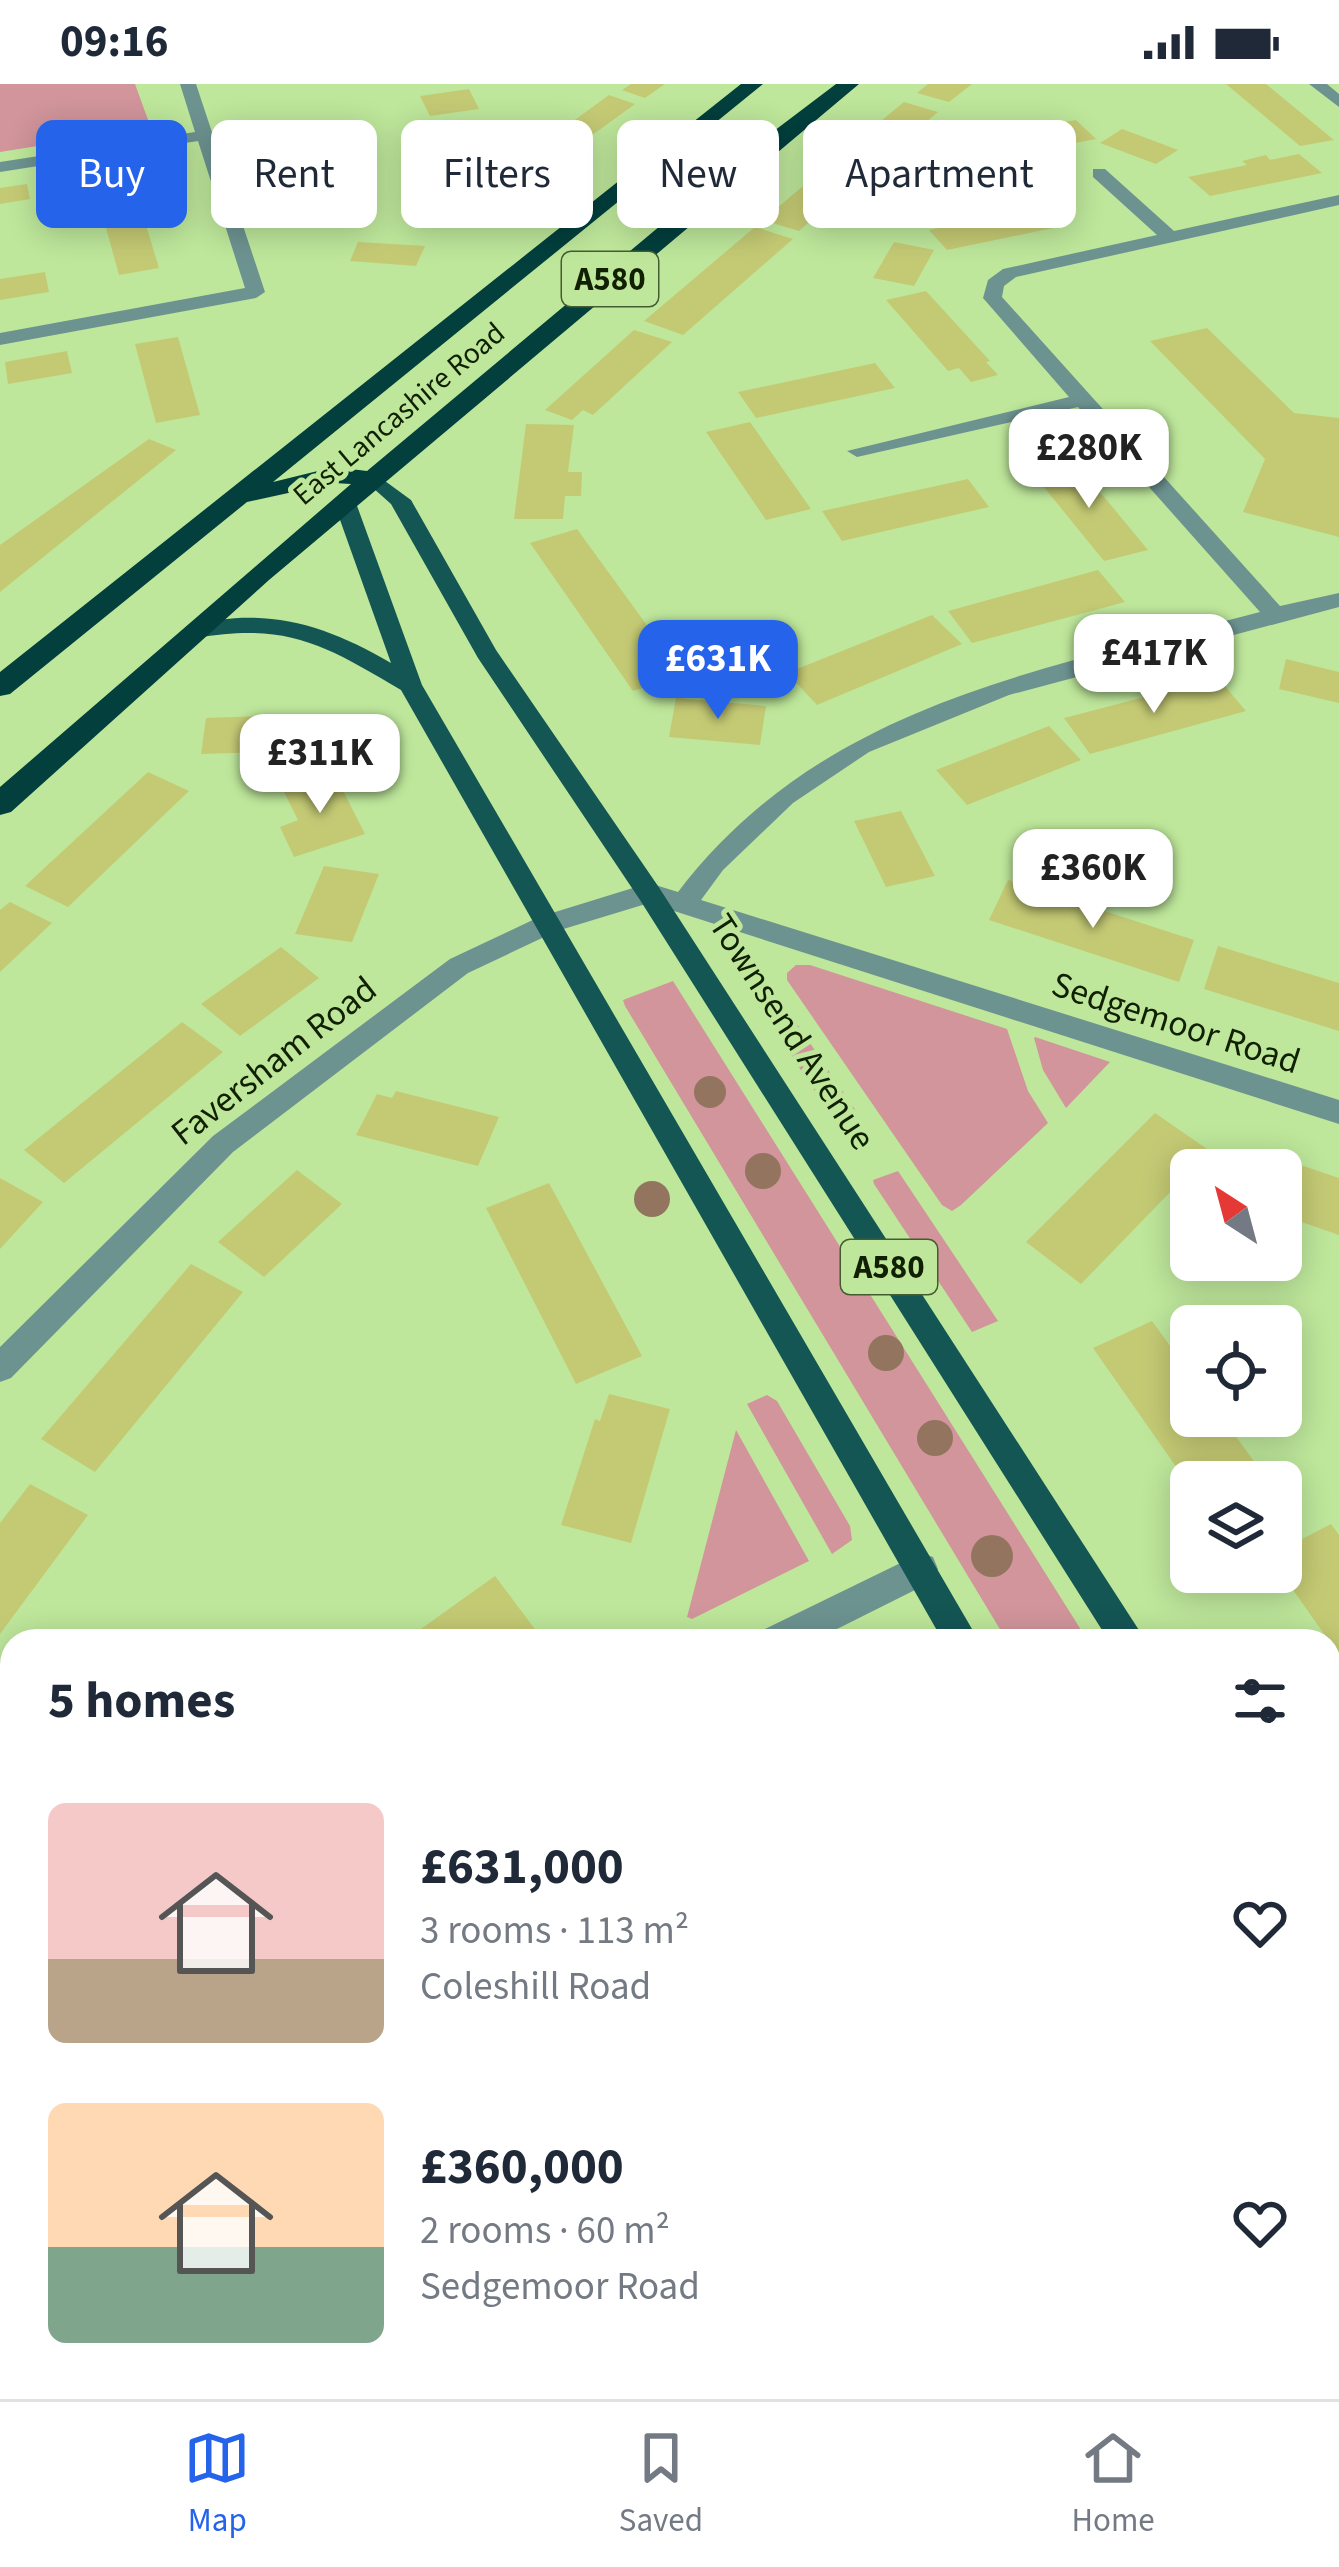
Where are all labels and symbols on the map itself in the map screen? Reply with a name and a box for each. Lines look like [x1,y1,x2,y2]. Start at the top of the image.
road number: A580 [562,252,658,306]
street label: East Lancashire Road [284,312,514,516]
pin: £280K [1005,409,1173,511]
pin: £417K [1070,614,1238,716]
pin: £631K [634,620,802,722]
pin: £311K [236,714,404,816]
pin: £360K [1009,829,1177,931]
street label: Townsend Avenue [696,904,888,1160]
street label: Sedgemoor Road [1045,959,1307,1087]
street label: Faversham Road [160,964,388,1158]
north arrow [1170,1149,1302,1281]
road number: A580 [841,1240,937,1294]

